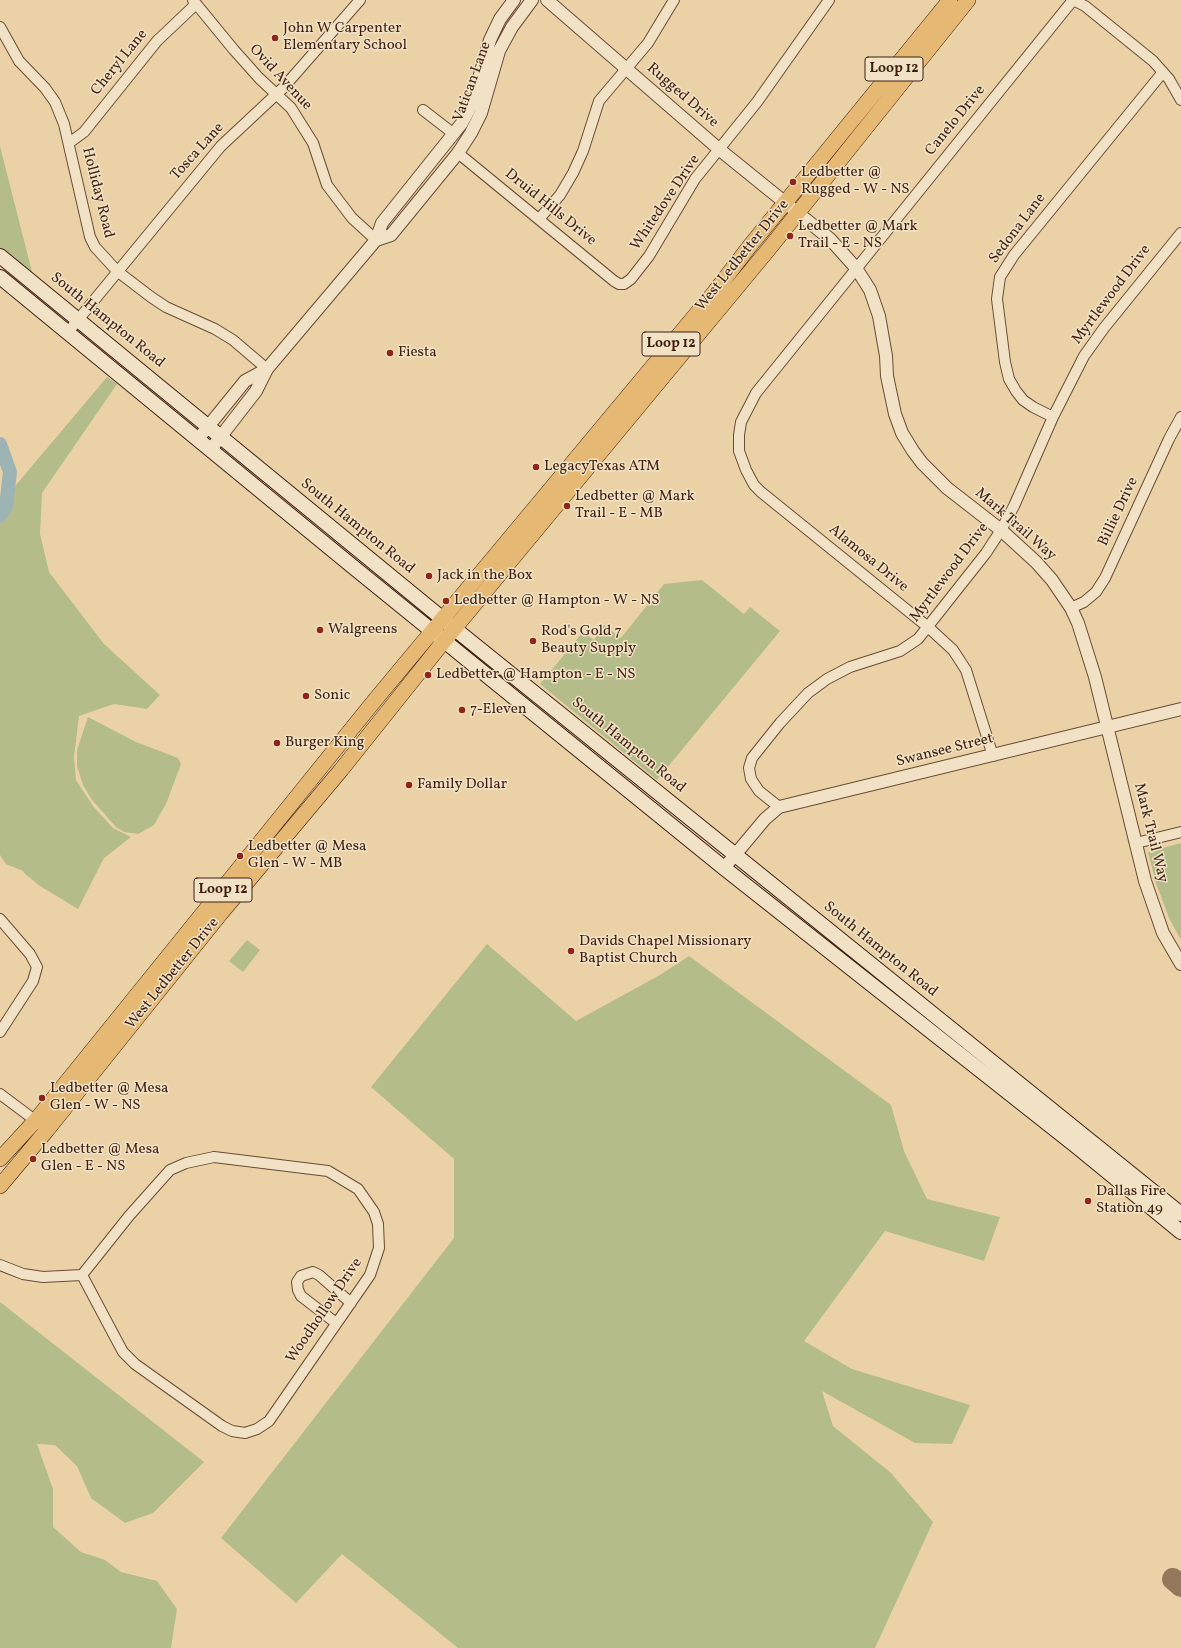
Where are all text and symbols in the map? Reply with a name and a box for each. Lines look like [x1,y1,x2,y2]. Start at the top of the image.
place label: John W Carpenter Elementary School [283,20,407,55]
street label: Cheryl Lane [88,26,152,100]
marker: John W Carpenter Elementary School [270,33,280,43]
street label: Vatican Lane [450,39,496,125]
street label: Ovid Avenue [245,41,315,115]
road number: Loop 12 [865,57,923,81]
street label: Rugged Drive [642,60,722,132]
street label: Canelo Drive [922,82,990,160]
street label: Tosca Lane [167,120,229,184]
street label: Holliday Road [77,146,117,240]
street label: Whitedove Drive [627,152,705,254]
place label: Ledbetter @ Rugged - W - NS [801,164,910,199]
street label: Druid Hills Drive [501,166,599,250]
marker: Ledbetter @ Rugged - W - NS [788,177,798,187]
street label: Sedona Lane [986,190,1050,268]
street label: West Ledbetter Drive [693,197,793,315]
place label: Ledbetter @ Mark Trail - E - NS [798,218,918,253]
marker: Ledbetter @ Mark Trail - E - NS [785,231,795,241]
street label: Myrtlewood Drive [1069,242,1155,348]
street label: South Hampton Road [46,269,168,373]
road number: Loop 12 [642,332,700,356]
place label: Fiesta [398,344,437,362]
marker: Fiesta [385,348,395,358]
place label: LegacyTexas ATM [544,458,660,476]
marker: LegacyTexas ATM [531,462,541,472]
street label: South Hampton Road [296,475,418,579]
street label: Billie Drive [1095,475,1143,549]
street label: Mark Trail Way [971,485,1059,565]
place label: Ledbetter @ Mark Trail - E - MB [575,488,695,523]
marker: Ledbetter @ Mark Trail - E - MB [562,501,572,511]
street label: Myrtlewood Drive [907,520,993,626]
street label: Alamosa Drive [825,521,911,597]
place label: Jack in the Box [437,567,533,585]
marker: Jack in the Box [424,571,434,581]
place label: Ledbetter @ Hampton - W - NS [454,592,660,610]
marker: Ledbetter @ Hampton - W - NS [441,596,451,606]
place label: Walgreens [328,621,397,639]
place label: Rod's Gold 7 Beauty Supply [541,623,636,658]
marker: Walgreens [315,625,325,635]
marker: Rod's Gold 7 Beauty Supply [528,636,538,646]
place label: Ledbetter @ Hampton - E - NS [436,666,636,684]
marker: Ledbetter @ Hampton - E - NS [423,670,433,680]
place label: Sonic [314,687,350,705]
marker: Sonic [301,691,311,701]
street label: South Hampton Road [567,694,689,798]
place label: 7-Eleven [470,701,527,719]
marker: 7-Eleven [457,705,467,715]
street label: Swansee Street [895,730,995,772]
place label: Burger King [285,734,364,752]
marker: Burger King [272,738,282,748]
place label: Family Dollar [417,776,507,794]
marker: Family Dollar [404,780,414,790]
street label: Mark Trail Way [1129,781,1171,885]
place label: Ledbetter @ Mesa Glen - W - MB [248,838,367,873]
marker: Ledbetter @ Mesa Glen - W - MB [235,851,245,861]
road number: Loop 12 [194,878,252,902]
street label: South Hampton Road [819,898,941,1002]
street label: West Ledbetter Drive [123,915,223,1033]
place label: Davids Chapel Missionary Baptist Church [579,933,751,968]
marker: Davids Chapel Missionary Baptist Church [566,946,576,956]
place label: Ledbetter @ Mesa Glen - W - NS [50,1080,169,1115]
marker: Ledbetter @ Mesa Glen - W - NS [37,1093,47,1103]
place label: Ledbetter @ Mesa Glen - E - NS [41,1141,160,1176]
marker: Ledbetter @ Mesa Glen - E - NS [28,1154,38,1164]
place label: Dallas Fire Station 49 [1096,1183,1166,1218]
marker: Dallas Fire Station 49 [1083,1196,1093,1206]
street label: Woodhollow Drive [283,1255,367,1367]

